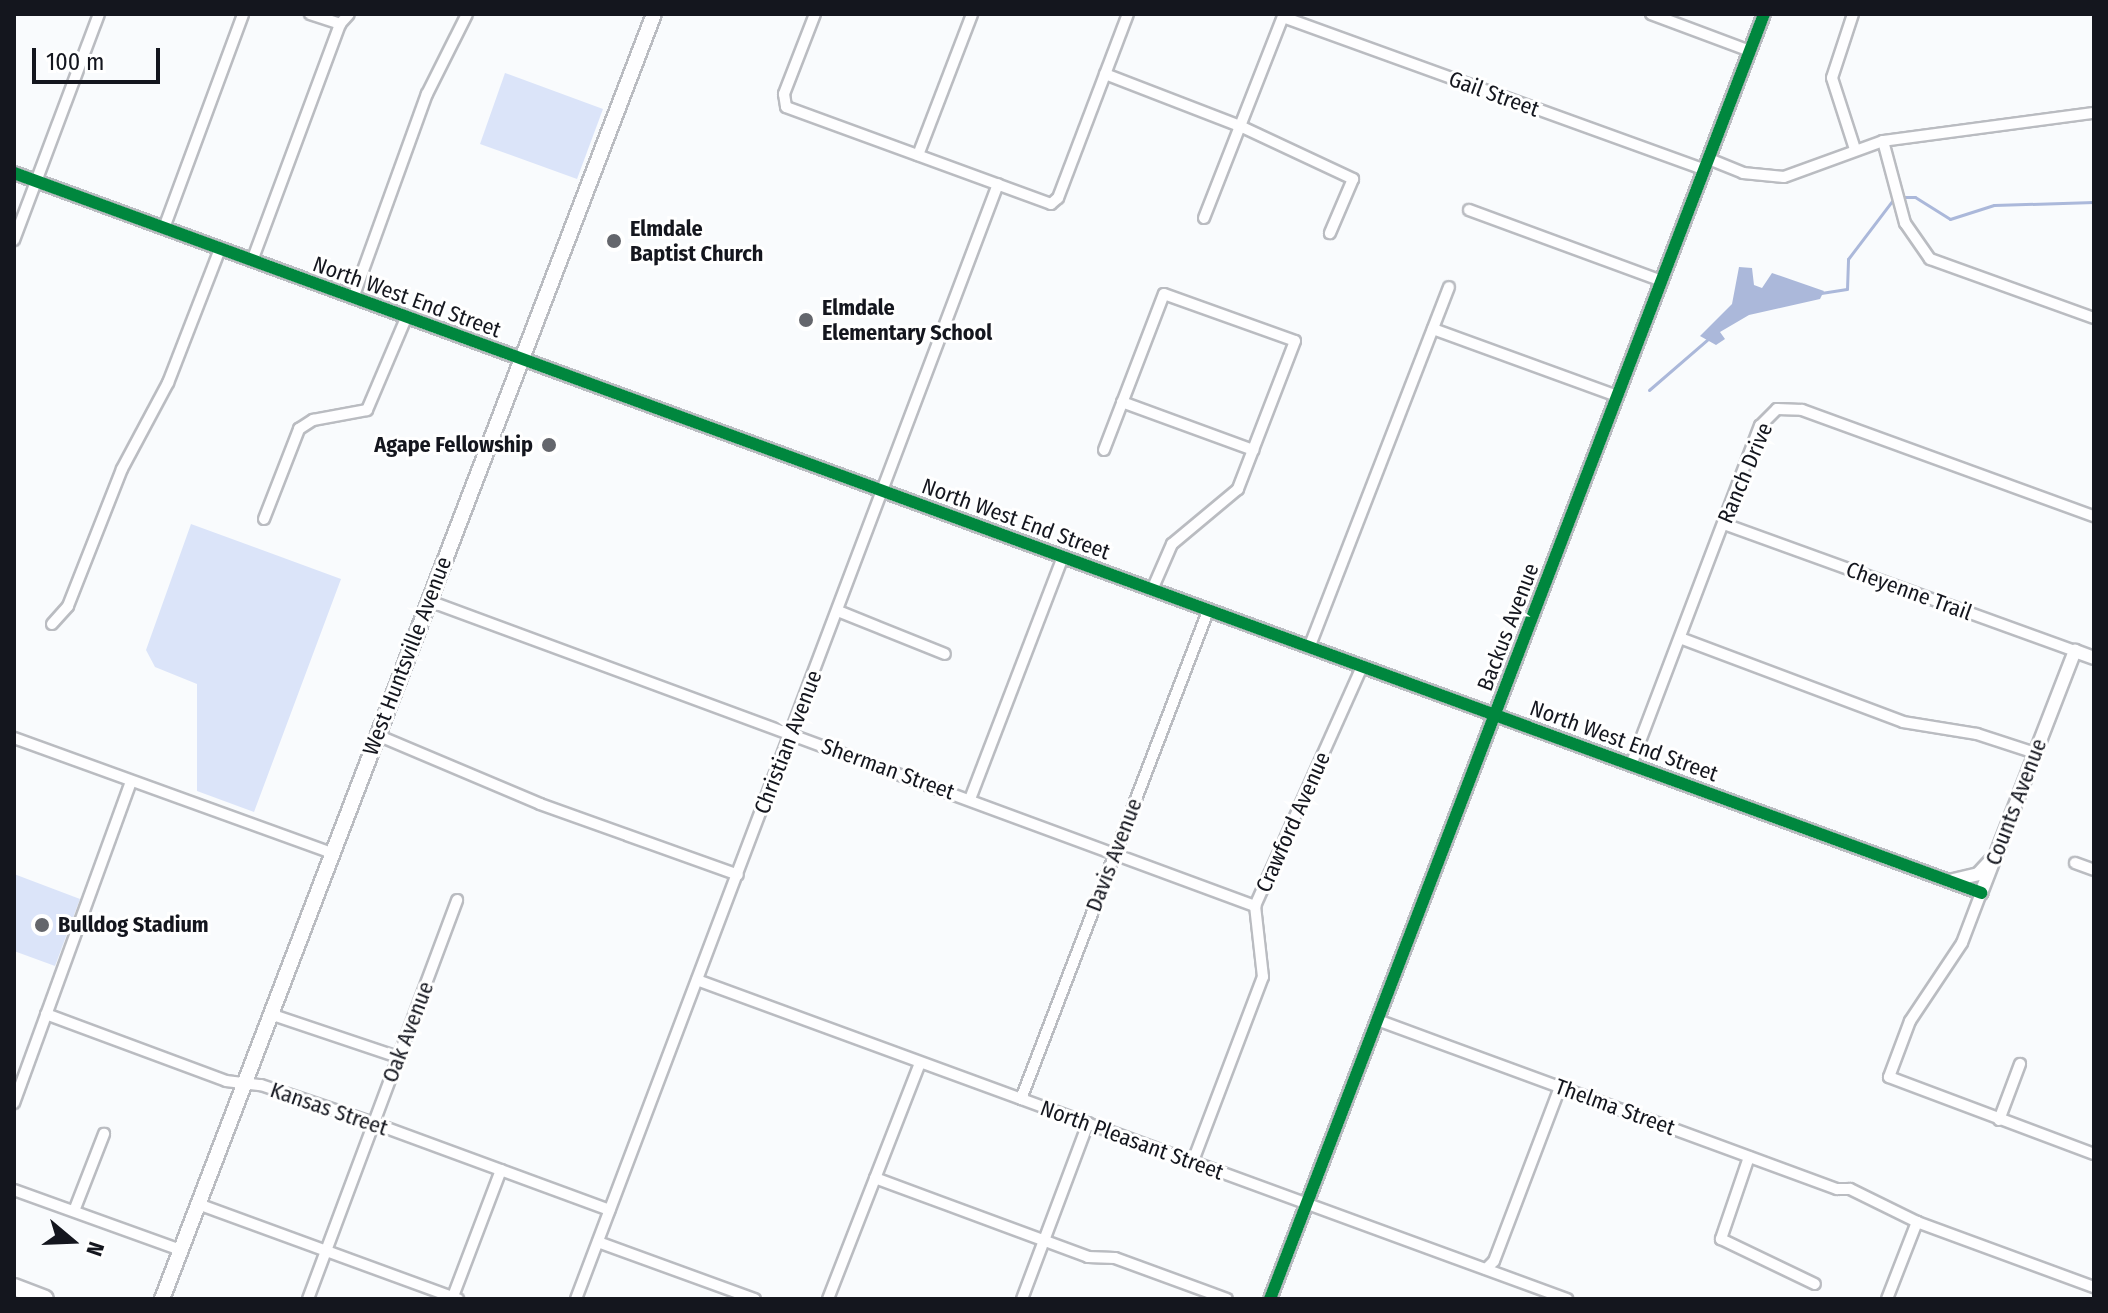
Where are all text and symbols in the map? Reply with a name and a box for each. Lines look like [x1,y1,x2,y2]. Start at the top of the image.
scale bar [36,32,164,82]
text: 100 m [46,48,104,76]
street label: Gail Street [1445,66,1543,122]
place label: Elmdale Baptist Church [630,215,763,266]
marker: Elmdale Baptist Church [605,232,623,250]
street label: North West End Street [309,251,505,343]
place label: Elmdale Elementary School [822,294,992,346]
marker: Elmdale Elementary School [797,311,815,329]
street label: Ranch Drive [1712,419,1778,527]
place label: Agape Fellowship [374,432,533,458]
marker: Agape Fellowship [540,436,558,454]
street label: North West End Street [918,473,1114,565]
street label: West Huntsville Avenue [357,553,457,759]
street label: Cheyenne Trail [1843,556,1975,626]
street label: Backus Avenue [1472,559,1544,695]
street label: Christian Avenue [749,667,827,817]
street label: North West End Street [1526,695,1722,787]
street label: Sherman Street [818,733,958,805]
street label: Counts Avenue [1980,735,2052,869]
street label: Crawford Avenue [1250,748,1336,896]
street label: Davis Avenue [1080,795,1148,915]
place label: Bulldog Stadium [58,912,209,938]
marker: Bulldog Stadium [33,916,51,934]
street label: Oak Avenue [377,978,439,1086]
street label: Thelma Street [1552,1073,1678,1141]
street label: Kansas Street [267,1077,391,1141]
street label: North Pleasant Street [1037,1095,1227,1185]
north arrow [32,1201,112,1281]
text: N [80,1238,110,1260]

